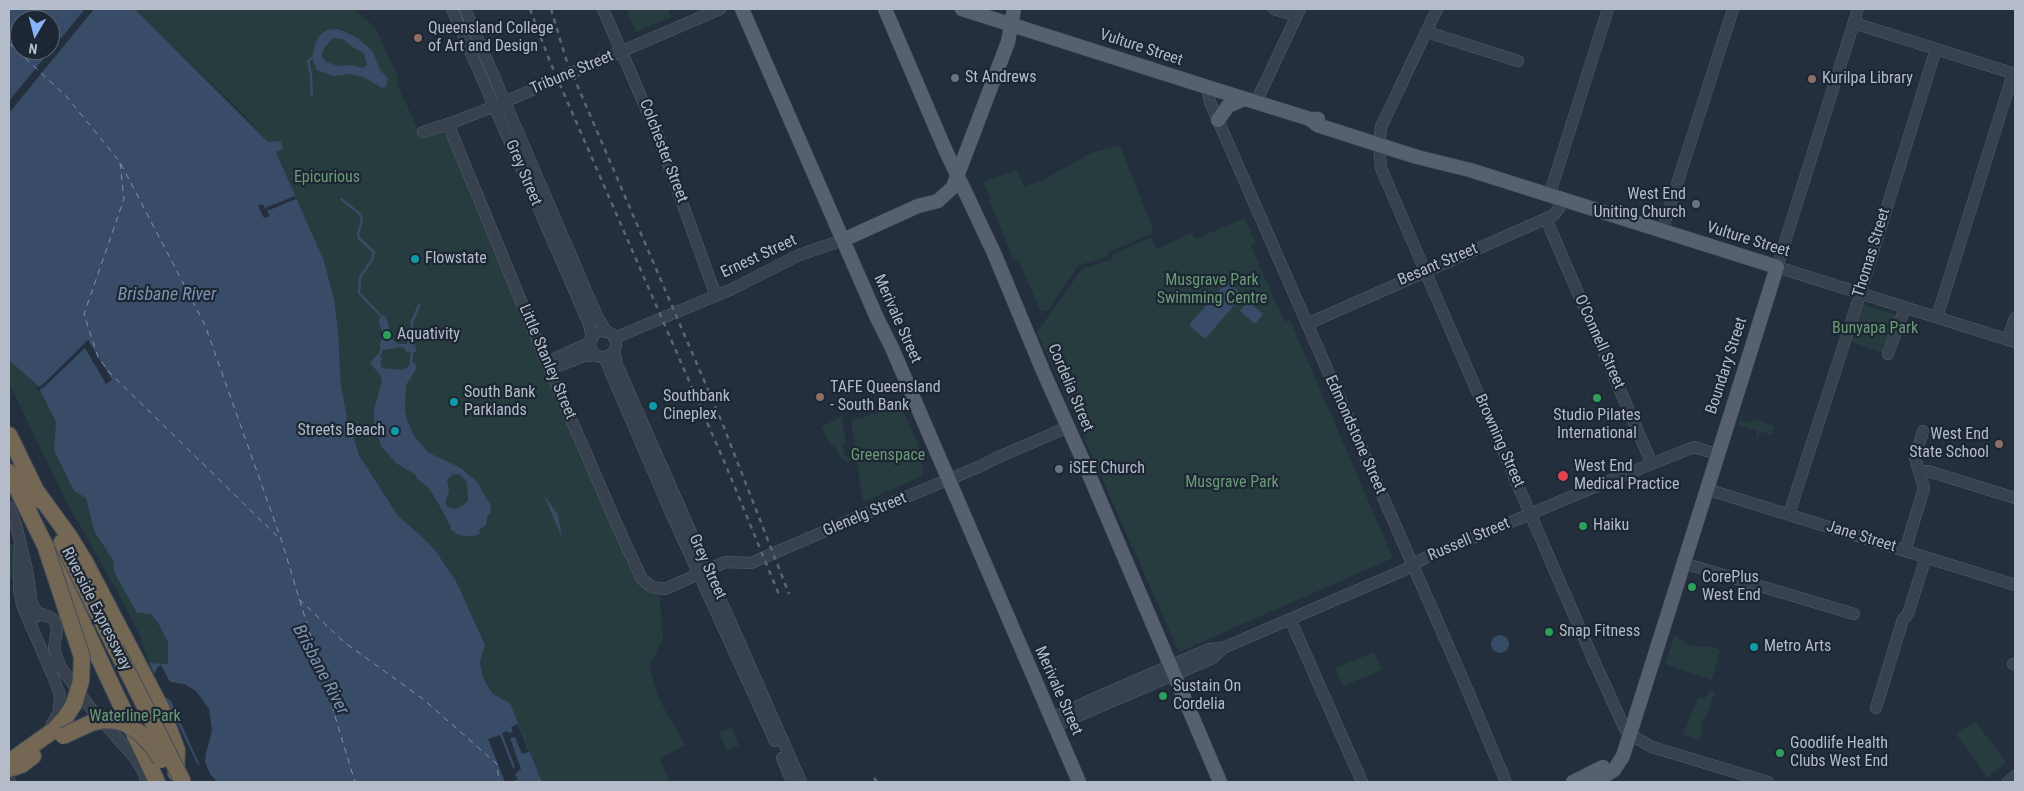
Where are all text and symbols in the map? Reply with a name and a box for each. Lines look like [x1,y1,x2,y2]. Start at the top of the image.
north arrow [10,10,60,60]
place label: Queensland College of Art and Design [428,19,553,57]
street label: Vulture Street [1097,26,1185,70]
marker: Queensland College of Art and Design [412,32,424,44]
text: N [28,40,38,57]
street label: Tribune Street [528,47,616,99]
place label: St Andrews [965,68,1037,88]
place label: Kurilpa Library [1822,69,1913,89]
marker: St Andrews [949,72,961,84]
marker: Kurilpa Library [1806,73,1818,85]
street label: Colchester Street [635,97,691,205]
street label: Grey Street [501,137,545,209]
park label: Epicurious [294,168,360,188]
place label: West End Uniting Church [1594,185,1686,223]
marker: West End Uniting Church [1690,198,1702,210]
street label: Thomas Street [1849,206,1895,300]
street label: Vulture Street [1704,218,1792,262]
street label: Ernest Street [718,231,800,283]
street label: Besant Street [1395,240,1481,290]
place label: Flowstate [425,249,487,269]
marker: Flowstate [409,253,421,265]
park label: Musgrave Park Swimming Centre [1157,271,1267,309]
street label: Merivale Street [869,272,925,366]
water label: Brisbane River [118,284,216,306]
street label: O'Connell Street [1570,292,1628,392]
street label: Little Stanley Street [514,302,580,422]
street label: Boundary Street [1702,315,1752,417]
park label: Bunyapa Park [1832,319,1918,339]
place label: Aquativity [397,325,460,345]
marker: Aquativity [381,329,393,341]
street label: Cordelia Street [1043,341,1097,435]
street label: Edmondstone Street [1320,373,1390,497]
place label: TAFE Queensland - South Bank [830,378,941,416]
place label: South Bank Parklands [464,383,536,421]
place label: Southbank Cineplex [663,387,730,425]
marker: TAFE Queensland - South Bank [814,391,826,403]
street label: Browning Street [1470,391,1528,491]
marker: Studio Pilates International [1591,392,1603,404]
marker: South Bank Parklands [448,396,460,408]
marker: Southbank Cineplex [647,400,659,412]
place label: Studio Pilates International [1553,406,1641,444]
place label: Streets Beach [298,421,385,441]
marker: Streets Beach [389,425,401,437]
place label: West End State School [1909,425,1989,463]
marker: West End State School [1993,438,2005,450]
park label: Greenspace [851,446,925,466]
place label: West End Medical Practice [1574,457,1679,495]
place label: iSEE Church [1069,459,1145,479]
marker: iSEE Church [1053,463,1065,475]
marker: West End Medical Practice [1556,469,1570,483]
park label: Musgrave Park [1185,473,1279,493]
street label: Glenelg Street [820,489,910,541]
street label: Russell Street [1425,514,1513,566]
place label: Haiku [1593,516,1629,536]
street label: Jane Street [1824,517,1898,557]
marker: Haiku [1577,520,1589,532]
street label: Grey Street [684,531,730,603]
street label: Riverside Expressway [57,544,135,674]
place label: CorePlus West End [1702,568,1761,606]
marker: CorePlus West End [1686,581,1698,593]
water label: Brisbane River [287,621,353,719]
place label: Snap Fitness [1559,622,1640,642]
marker: Snap Fitness [1543,626,1555,638]
place label: Metro Arts [1764,637,1831,657]
marker: Metro Arts [1748,641,1760,653]
street label: Merivale Street [1030,644,1086,738]
place label: Sustain On Cordelia [1173,677,1241,715]
marker: Sustain On Cordelia [1157,690,1169,702]
park label: Waterline Park [89,707,181,727]
place label: Goodlife Health Clubs West End [1790,734,1888,772]
marker: Goodlife Health Clubs West End [1774,747,1786,759]

